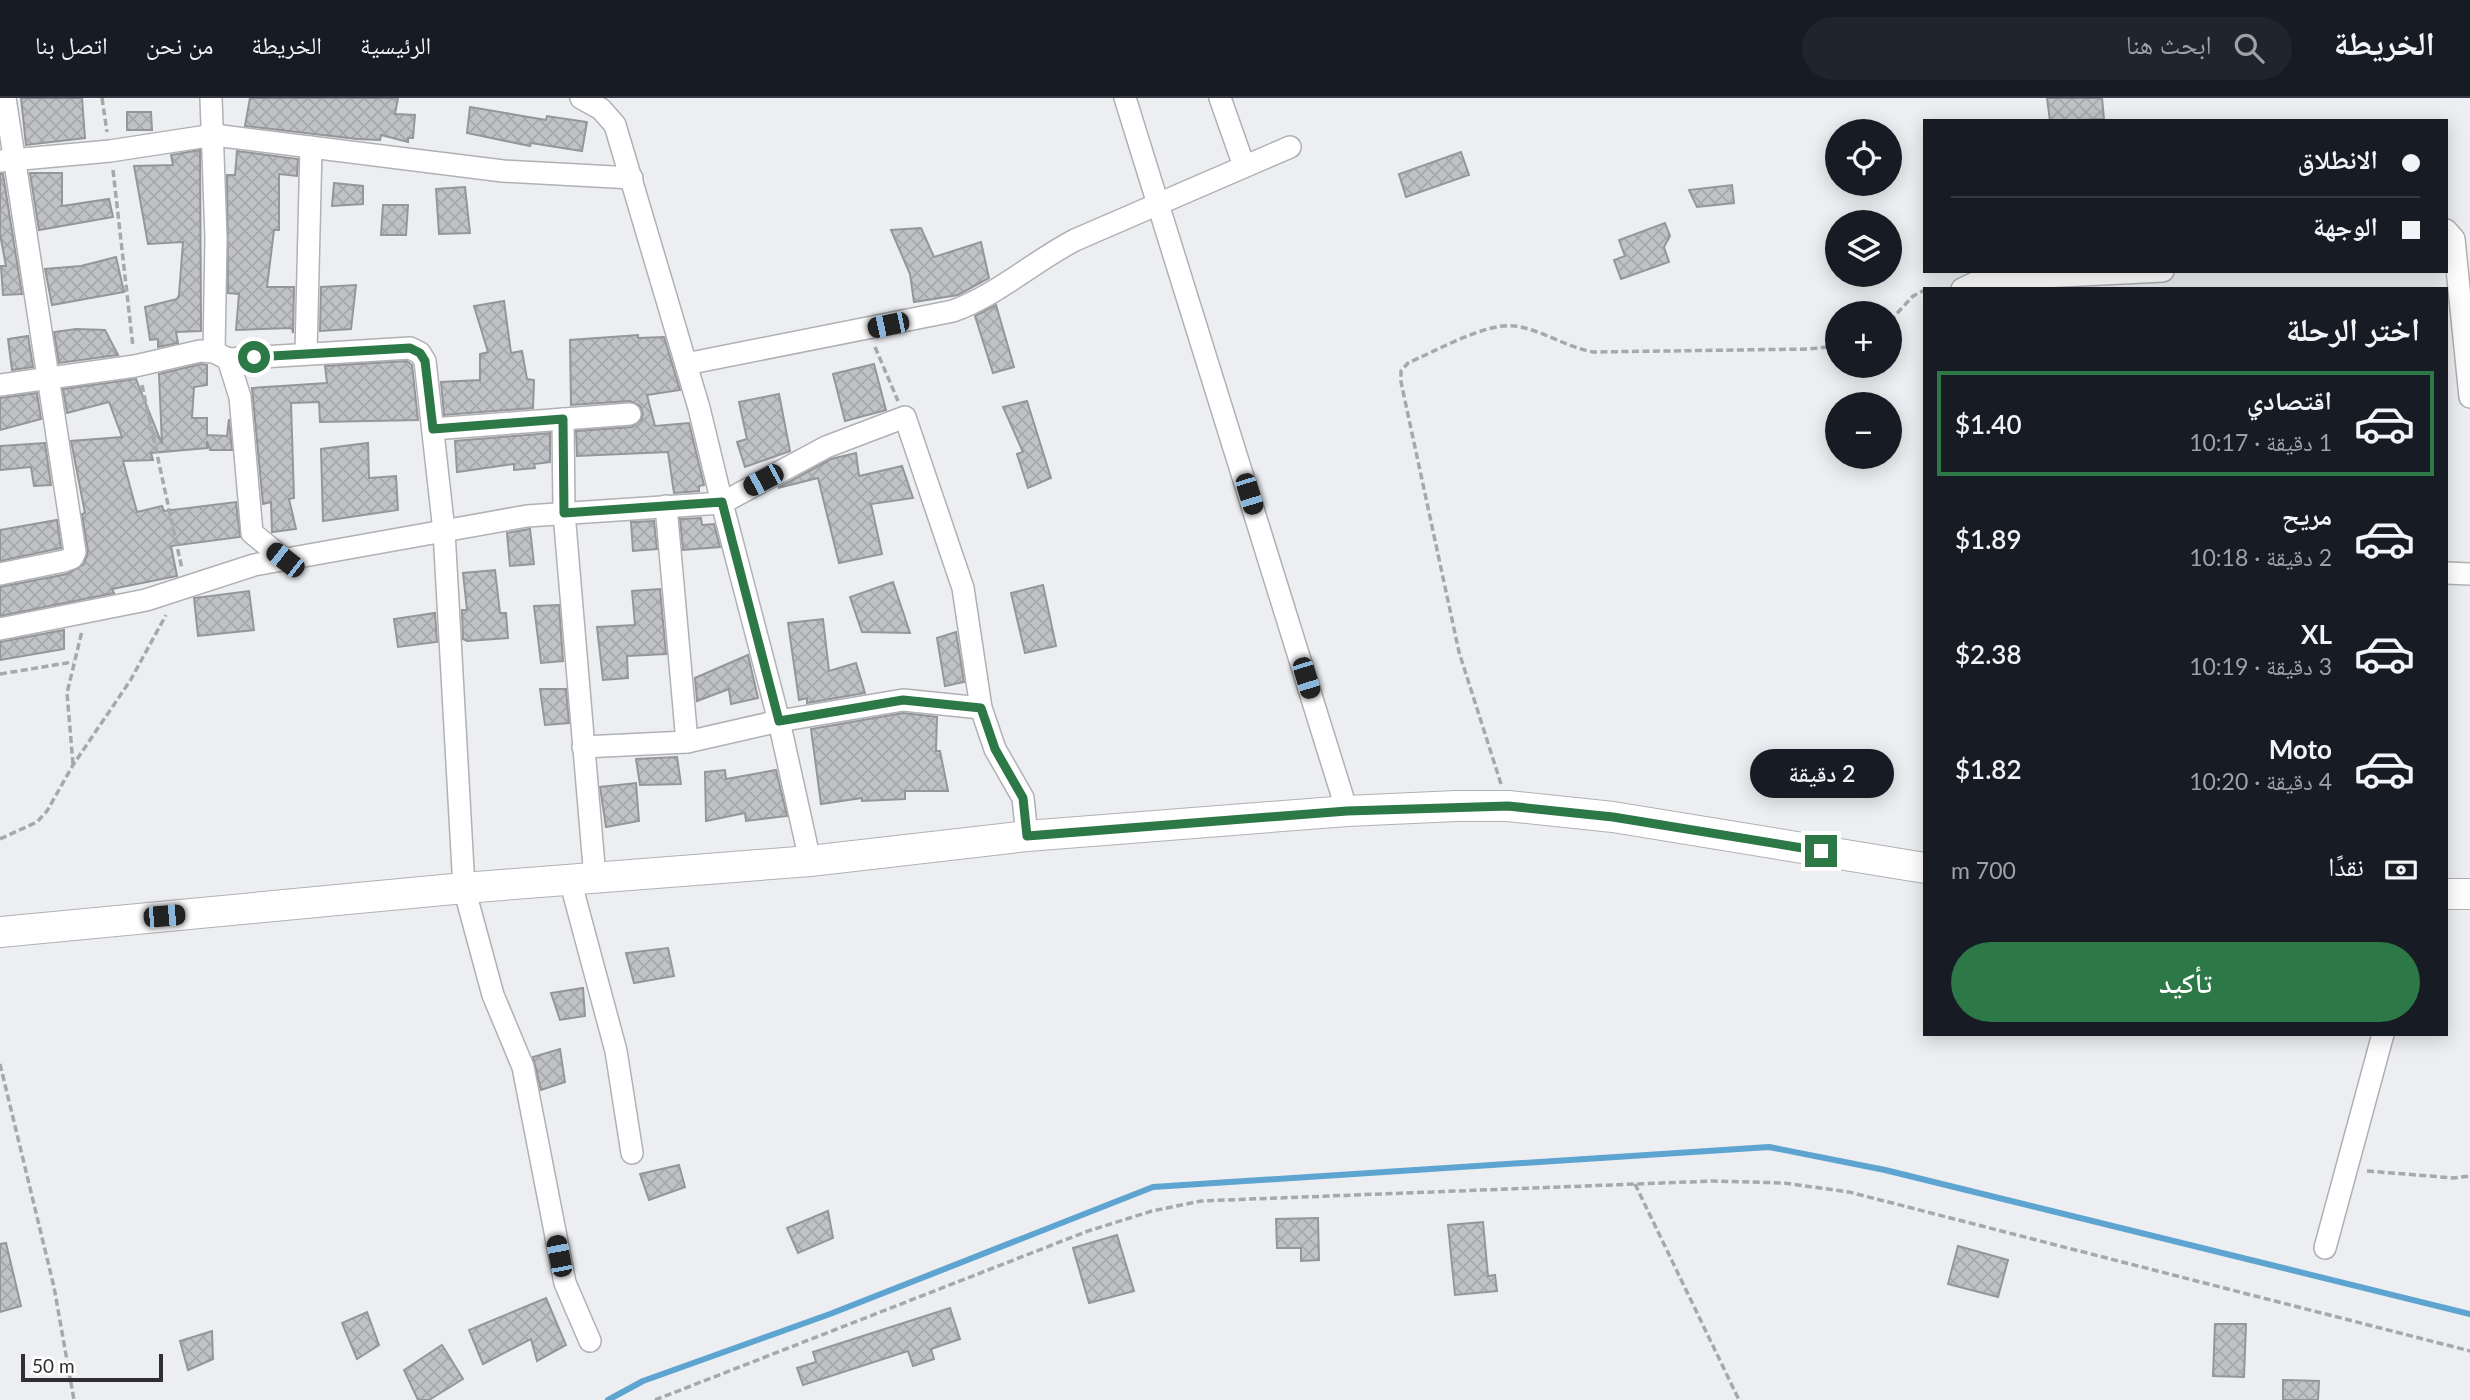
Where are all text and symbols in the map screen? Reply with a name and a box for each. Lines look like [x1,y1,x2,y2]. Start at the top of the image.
search box [1802,17,2292,80]
text: الخريطة [2334,22,2435,62]
text: ابحث هنا [2126,28,2212,60]
icon: search [2230,29,2268,67]
text: اتصل بنا [35,30,108,59]
text: من نحن [146,30,213,59]
text: الخريطة [251,30,322,59]
text: الرئيسية [360,30,431,59]
map controls [1825,119,1902,469]
button: locate [1825,119,1902,196]
text: الانطلاق [2298,143,2378,175]
button: layers [1825,210,1902,287]
text: الوجهة [2313,210,2378,242]
button: + [1825,301,1902,378]
text: اختر الرحلة [2286,309,2420,348]
car [866,310,911,340]
route start [238,341,270,373]
text: اقتصادي [2247,384,2332,416]
button: − [1825,392,1902,469]
icon: car [2353,392,2416,455]
text: $1.40 [1955,408,2021,440]
text: 1 دقيقة · 10:17 [2189,428,2332,456]
car [740,461,787,499]
car [1233,471,1266,517]
text: مريح [2282,499,2332,531]
icon: car [2353,507,2416,570]
text: $1.89 [1955,523,2021,555]
car [262,539,309,581]
text: 2 دقيقة · 10:18 [2189,543,2332,571]
text: XL [2301,618,2332,650]
icon: car [2353,622,2416,685]
text: $2.38 [1955,638,2021,670]
text: 3 دقيقة · 10:19 [2189,652,2332,680]
car [1290,655,1323,701]
text: Moto [2269,733,2332,765]
icon: car [2353,737,2416,800]
callout: 2 دقيقة [1749,750,1893,798]
text: $1.82 [1955,753,2021,785]
text: 2 دقيقة [1789,759,1855,787]
text: 4 دقيقة · 10:20 [2189,767,2332,795]
route end [1805,835,1837,867]
text: نقدًا [2328,850,2364,882]
icon: cash [2382,851,2420,889]
text: 700 m [1951,856,2016,884]
car [143,904,186,928]
button: تأكيد [1951,942,2420,1022]
car [545,1233,574,1279]
scale bar [21,1351,163,1383]
text: 50 m [32,1354,75,1377]

